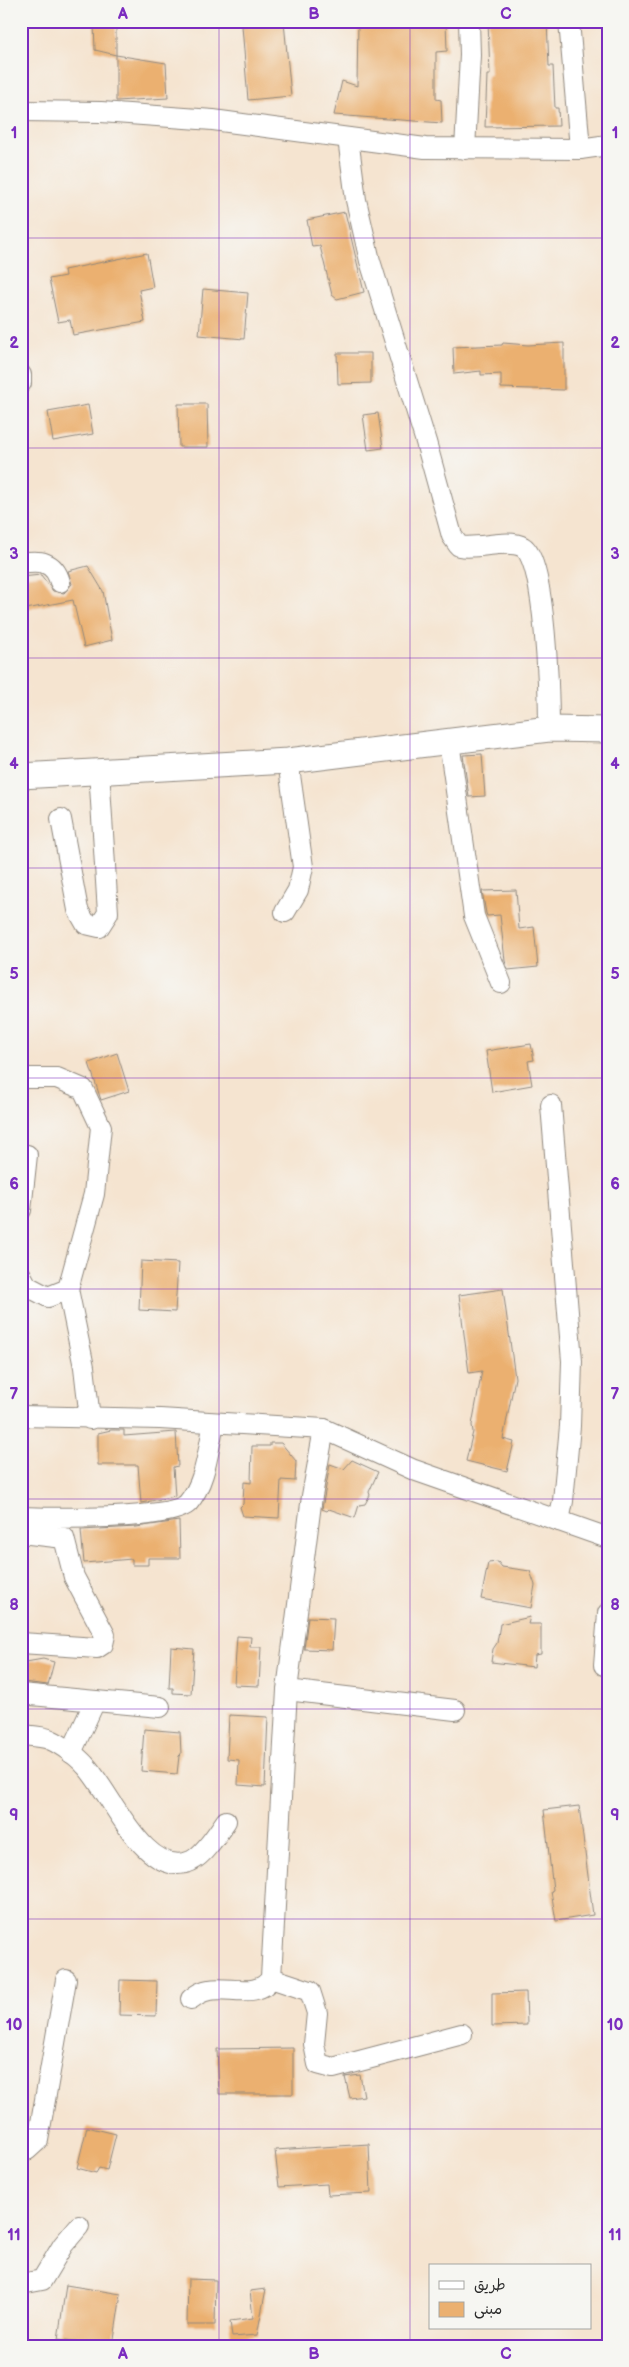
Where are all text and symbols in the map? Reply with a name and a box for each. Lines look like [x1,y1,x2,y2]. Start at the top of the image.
text: A [117,5,128,24]
text: B [308,5,320,24]
text: C [500,5,512,24]
text: 1 [11,124,17,143]
text: 1 [612,124,618,143]
text: 2 [9,334,19,353]
text: 2 [610,334,620,353]
text: 3 [9,545,19,564]
text: 3 [610,545,620,564]
text: 4 [9,755,19,774]
text: 4 [610,755,620,774]
text: 5 [9,965,19,984]
text: 5 [610,965,620,984]
text: 6 [9,1175,19,1194]
text: 6 [610,1175,620,1194]
text: 7 [10,1385,19,1404]
text: 7 [611,1385,620,1404]
text: 8 [9,1596,19,1615]
text: 8 [610,1596,620,1615]
text: 9 [9,1806,19,1825]
text: 9 [610,1806,620,1825]
text: 10 [6,2016,22,2035]
text: 10 [607,2016,623,2035]
text: 11 [7,2226,21,2245]
text: 11 [608,2226,622,2245]
legend [429,2264,592,2330]
text: طريق [474,2276,506,2295]
text: مبنى [474,2300,502,2319]
text: A [117,2345,128,2364]
text: B [308,2345,320,2364]
text: C [500,2345,512,2364]

